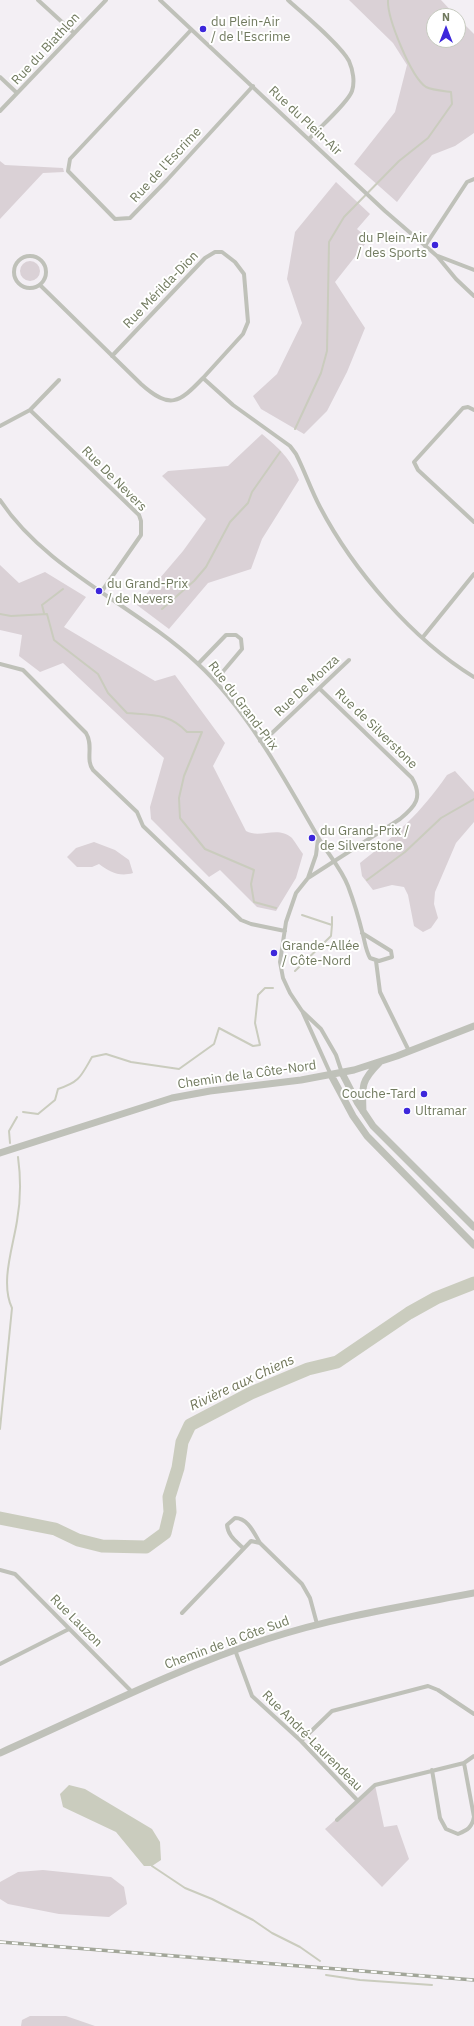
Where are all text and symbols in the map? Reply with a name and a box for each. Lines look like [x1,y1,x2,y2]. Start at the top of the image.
north arrow [426,8,466,48]
street label: Rue du Biathlon [9,10,83,88]
text: N [442,10,450,24]
place label: du Plein-Air / de l'Escrime [211,14,290,45]
marker: du Plein-Air / de l'Escrime [198,24,208,34]
street label: Rue du Plein-Air [265,83,345,159]
street label: Rue de l'Escrime [127,124,205,206]
place label: du Plein-Air / des Sports [357,230,427,261]
marker: du Plein-Air / des Sports [430,240,440,250]
street label: Rue Mérilda-Dion [120,248,202,332]
street label: Rue De Nevers [78,443,150,515]
place label: du Grand-Prix / de Nevers [107,576,188,607]
marker: du Grand-Prix / de Nevers [94,586,104,596]
street label: Rue De Monza [271,652,343,720]
street label: Rue du Grand-Prix [205,659,281,753]
street label: Rue de Silverstone [332,686,420,772]
place label: du Grand-Prix / de Silverstone [320,823,409,854]
marker: du Grand-Prix / de Silverstone [307,833,317,843]
place label: Grande-Allée / Côte-Nord [282,938,359,969]
marker: Grande-Allée / Côte-Nord [269,948,279,958]
street label: Chemin de la Côte-Nord [177,1058,317,1092]
place label: Couche-Tard [342,1086,416,1102]
marker: Couche-Tard [419,1089,429,1099]
place label: Ultramar [415,1103,467,1119]
marker: Ultramar [402,1106,412,1116]
water label: Rivière aux Chiens [187,1351,297,1415]
street label: Rue Lauzon [47,1592,105,1650]
street label: Chemin de la Côte Sud [163,1613,291,1673]
street label: Rue André-Laurendeau [259,1688,365,1794]

